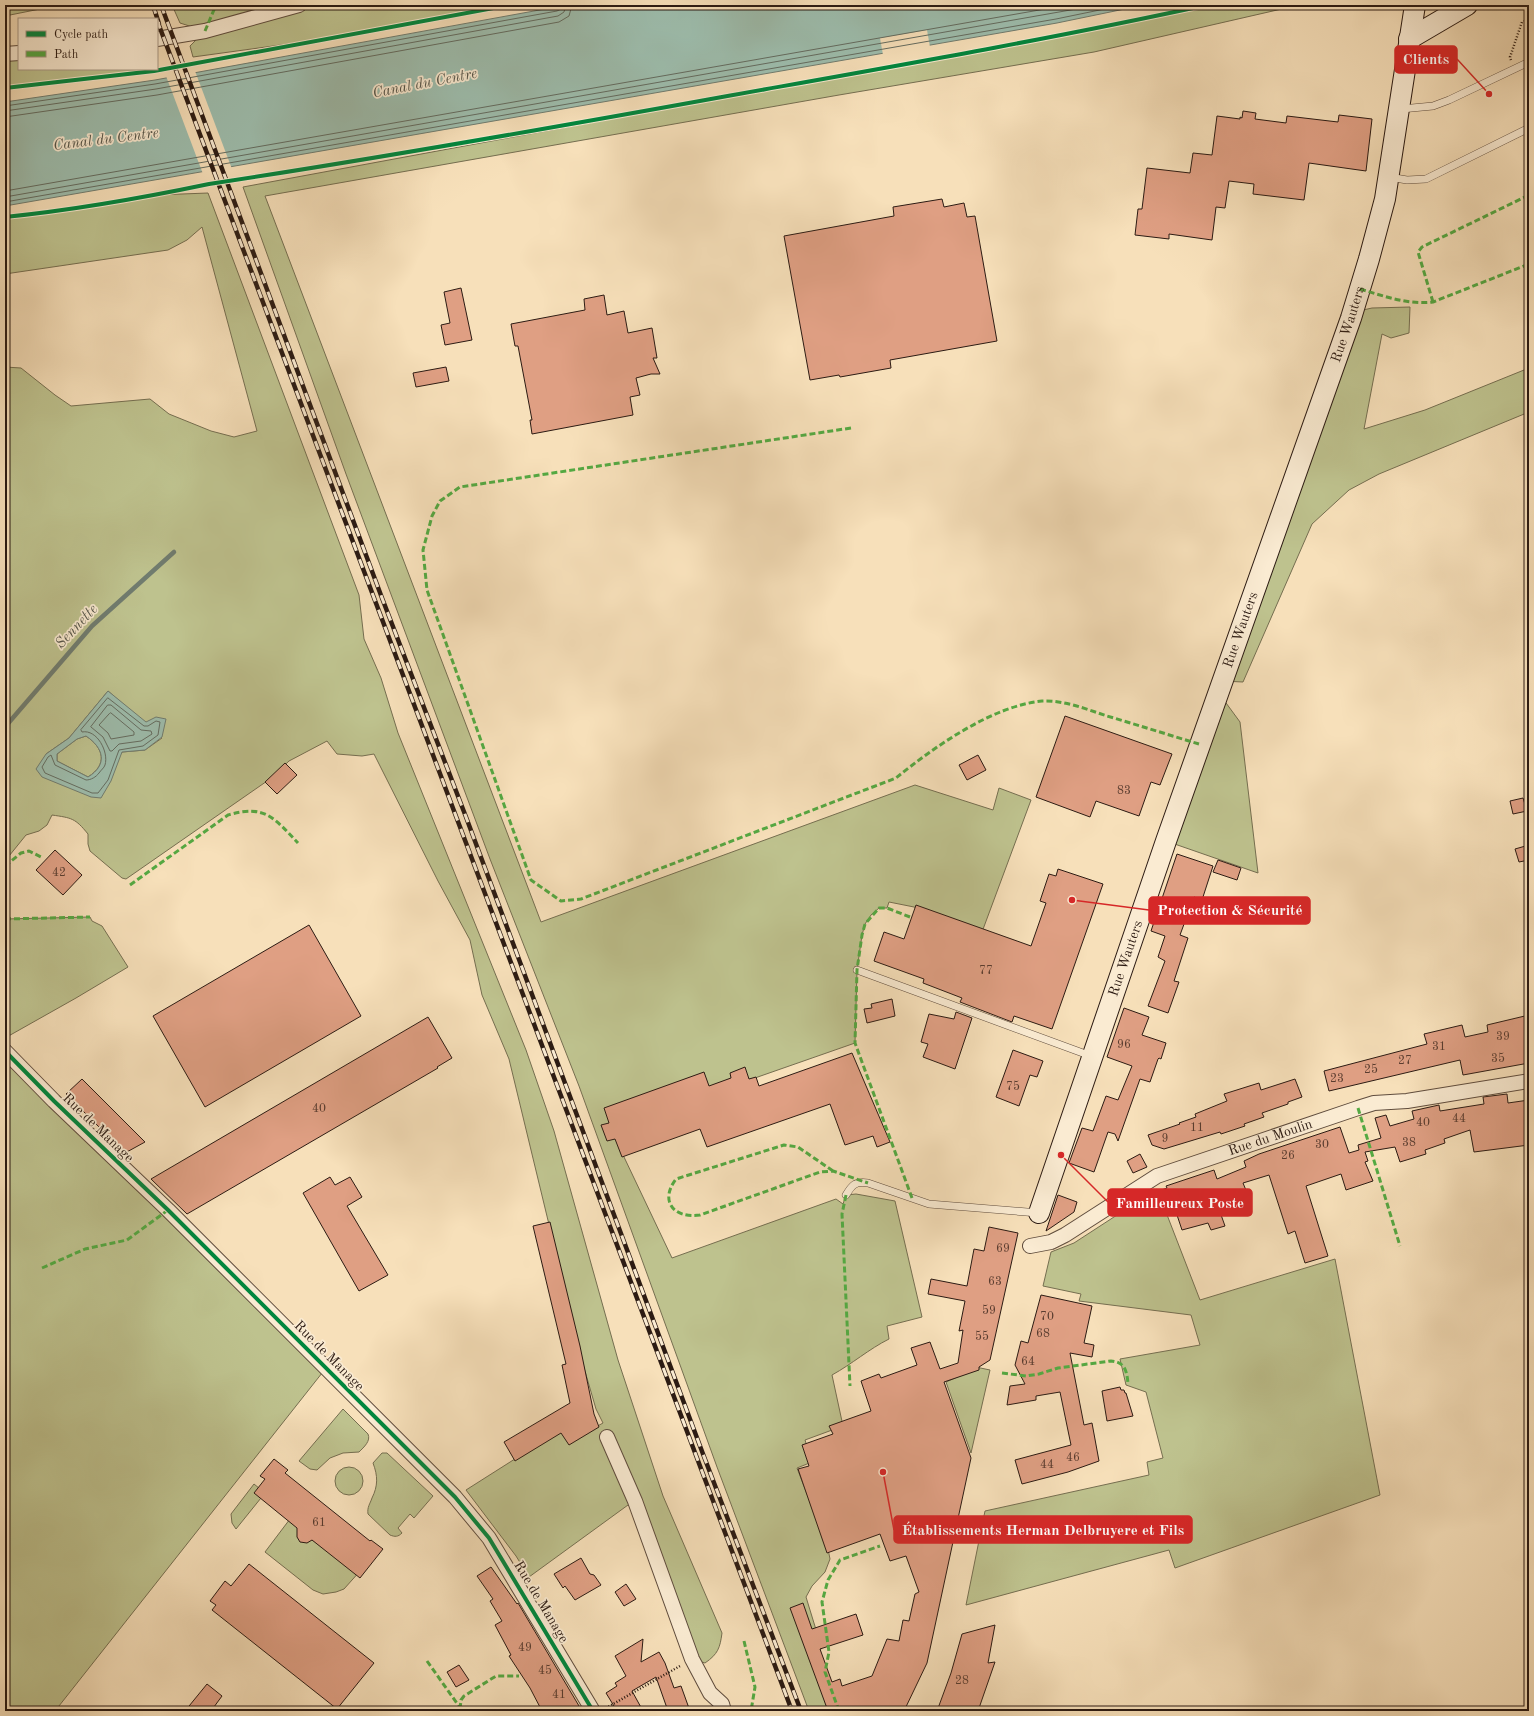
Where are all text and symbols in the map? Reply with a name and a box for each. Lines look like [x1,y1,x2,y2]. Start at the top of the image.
legend [18,18,158,70]
text: Cycle path [54,29,109,41]
callout: Clients [1395,46,1457,73]
text: Path [54,49,79,61]
text: Clients [1403,53,1449,68]
water label: Canal du Centre [371,67,479,101]
water label: Canal du Centre [52,126,160,154]
street label: Rue Wauters [1329,285,1367,364]
street label: Rue Wauters [1221,590,1260,670]
water label: Sennette [53,602,101,652]
house number: 83 [1117,785,1131,797]
house number: 42 [52,867,66,879]
callout: Protection & Sécurité [1149,897,1310,924]
text: Protection & Sécurité [1157,904,1303,919]
street label: Rue Wauters [1106,919,1145,998]
house number: 77 [979,965,993,977]
house number: 39 [1496,1031,1510,1043]
house number: 96 [1117,1039,1131,1051]
house number: 31 [1432,1041,1446,1053]
house number: 35 [1491,1052,1505,1065]
house number: 27 [1398,1055,1412,1067]
house number: 25 [1364,1063,1378,1076]
house number: 23 [1330,1073,1344,1085]
house number: 75 [1006,1080,1020,1093]
street label: Rue de Manage [60,1091,136,1165]
house number: 40 [312,1103,326,1115]
house number: 44 [1452,1113,1466,1125]
street label: Rue du Moulin [1226,1117,1315,1158]
house number: 40 [1416,1117,1430,1129]
house number: 11 [1190,1122,1204,1134]
house number: 9 [1162,1133,1168,1145]
house number: 38 [1402,1137,1416,1149]
house number: 30 [1315,1139,1329,1151]
house number: 26 [1281,1150,1295,1162]
callout: Familleureux Poste [1108,1189,1252,1216]
text: Familleureux Poste [1116,1197,1244,1212]
house number: 69 [996,1243,1010,1255]
house number: 63 [988,1276,1002,1288]
house number: 59 [982,1304,996,1317]
house number: 70 [1040,1311,1054,1323]
street label: Rue de Manage [291,1318,367,1394]
house number: 68 [1036,1328,1050,1340]
house number: 55 [975,1330,989,1343]
house number: 64 [1021,1356,1035,1368]
house number: 46 [1066,1452,1080,1464]
house number: 44 [1040,1459,1054,1471]
callout: Établissements Herman Delbruyere et Fils [894,1516,1192,1543]
house number: 61 [312,1517,326,1529]
text: Établissements Herman Delbruyere et Fils [902,1521,1184,1539]
street label: Rue de Manage [511,1559,571,1645]
house number: 49 [518,1642,532,1654]
house number: 45 [538,1664,552,1677]
house number: 28 [955,1675,969,1687]
house number: 41 [552,1689,566,1701]

